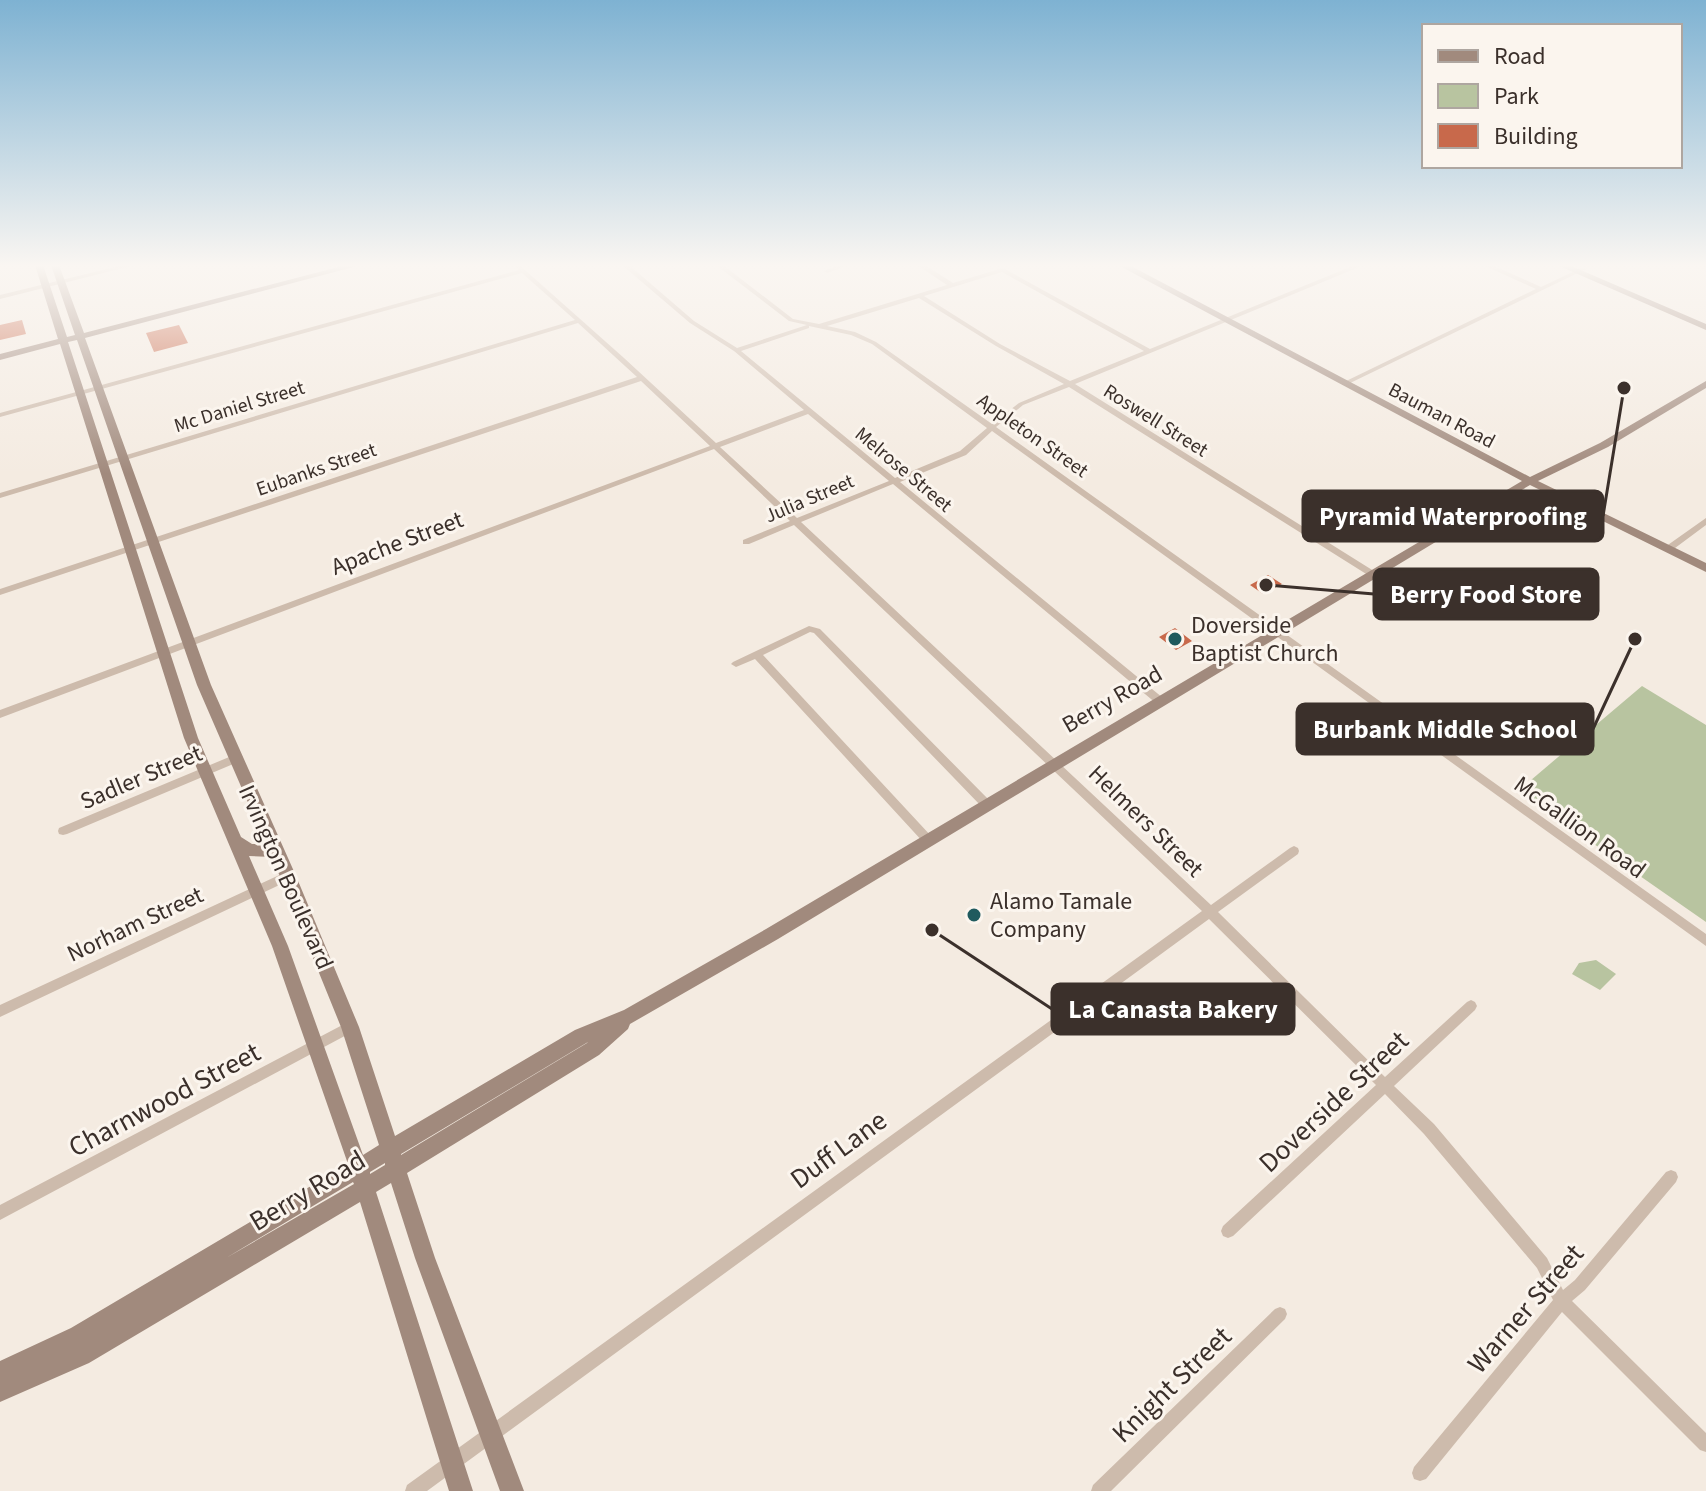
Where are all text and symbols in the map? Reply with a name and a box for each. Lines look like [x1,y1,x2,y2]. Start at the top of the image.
legend [1422,24,1682,168]
text: Road [1494,39,1546,74]
text: Park [1494,79,1539,114]
text: Building [1494,119,1578,154]
street label: Mc Daniel Street [171,374,308,440]
street label: Bauman Road [1383,376,1500,456]
street label: Roswell Street [1098,377,1214,464]
street label: Appleton Street [971,387,1094,485]
street label: Melrose Street [849,421,958,519]
street label: Eubanks Street [252,436,380,504]
street label: Julia Street [760,467,859,530]
callout: Pyramid Waterproofing [1303,491,1603,541]
text: Pyramid Waterproofing [1319,498,1587,535]
street label: Apache Street [326,502,468,585]
callout: Berry Food Store [1374,569,1598,619]
text: Berry Food Store [1390,576,1582,613]
place label: Doverside Baptist Church [1191,608,1339,671]
marker: Doverside Baptist Church [1166,630,1184,648]
street label: Berry Road [1056,657,1169,742]
callout: Burbank Middle School [1297,704,1593,754]
text: Burbank Middle School [1313,711,1578,748]
street label: Sadler Street [75,736,208,819]
street label: Helmers Street [1080,757,1211,886]
street label: McGallion Road [1506,767,1653,887]
street label: Irvington Boulevard [229,779,342,975]
street label: Norham Street [61,878,209,971]
place label: Alamo Tamale Company [990,884,1132,947]
marker: Alamo Tamale Company [965,906,983,924]
callout: La Canasta Bakery [1052,984,1294,1034]
text: La Canasta Bakery [1068,991,1278,1028]
street label: Doverside Street [1250,1021,1418,1182]
street label: Charnwood Street [61,1032,268,1167]
street label: Duff Lane [782,1101,895,1199]
street label: Berry Road [242,1140,373,1241]
street label: Warner Street [1458,1235,1594,1382]
street label: Knight Street [1103,1317,1241,1452]

